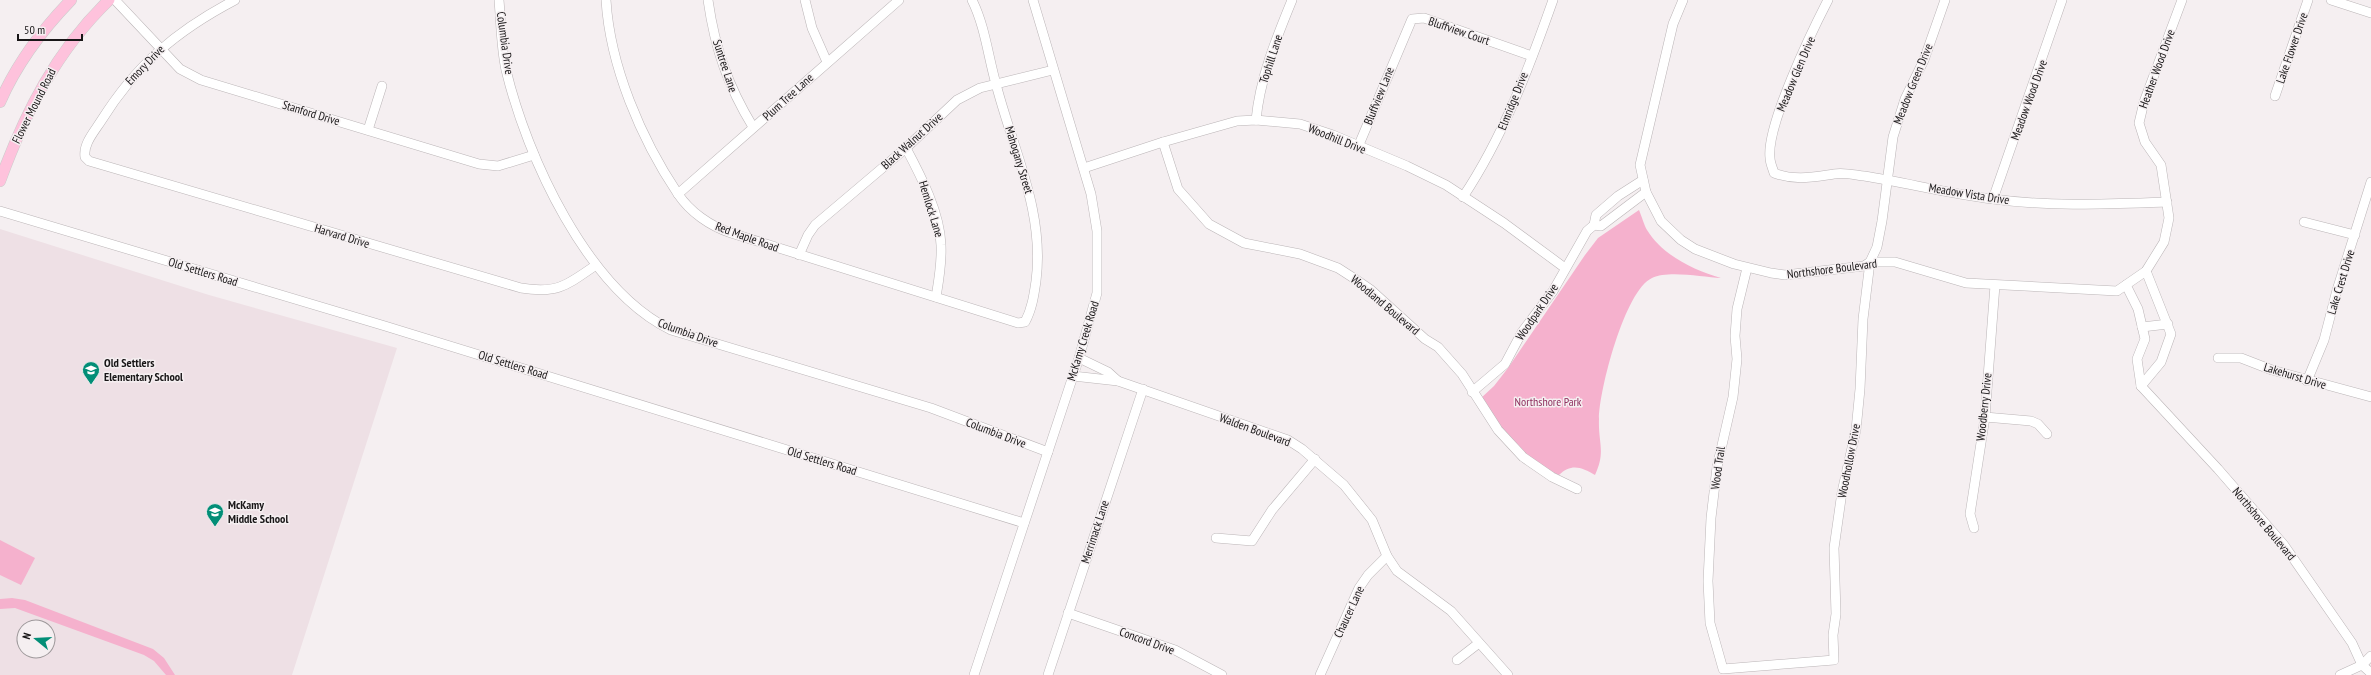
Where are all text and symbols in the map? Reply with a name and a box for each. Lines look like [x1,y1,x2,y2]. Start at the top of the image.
street label: Lake Flower Drive [2272,10,2311,85]
street label: Columbia Drive [494,11,517,75]
street label: Bluffview Court [1427,13,1492,48]
scale bar [18,16,82,42]
text: 50 m [24,22,45,37]
street label: Heather Wood Drive [2135,27,2178,110]
street label: Tophill Lane [1256,33,1285,85]
street label: Meadow Glen Drive [1773,34,1818,114]
street label: Suntree Lane [710,38,741,94]
street label: Emory Drive [122,41,167,88]
street label: Meadow Green Drive [1890,41,1936,126]
street label: Meadow Wood Drive [2007,58,2050,142]
street label: Bluffview Lane [1360,65,1397,127]
street label: Flower Mound Road [8,66,59,146]
street label: Plum Tree Lane [759,70,816,123]
street label: Elmridge Drive [1494,70,1531,132]
street label: Stanford Drive [280,97,342,128]
street label: Black Walnut Drive [878,109,946,172]
street label: Woodhill Drive [1306,120,1368,157]
street label: Mahogany Street [1002,124,1037,196]
street label: Hemlock Lane [916,179,947,239]
street label: Meadow Vista Drive [1928,180,2011,207]
street label: Red Maple Road [713,218,781,255]
street label: Harvard Drive [313,220,372,251]
street label: Lake Crest Drive [2324,248,2357,316]
street label: Old Settlers Road [167,254,240,289]
street label: Northshore Boulevard [1786,256,1878,281]
street label: Woodland Boulevard [1348,271,1423,338]
street label: Woodpark Drive [1512,280,1561,343]
street label: McKamy Creek Road [1063,299,1102,383]
street label: Columbia Drive [656,315,720,350]
street label: Old Settlers Road [477,347,550,382]
place label: Old Settlers Elementary School [104,355,183,384]
street label: Lakehurst Drive [2262,359,2328,392]
school or university icon: Old Settlers Elementary School [81,360,101,385]
street label: Woodberry Drive [1972,372,1995,442]
park label: Northshore Park [1515,394,1582,409]
street label: Walden Boulevard [1217,410,1293,449]
street label: Columbia Drive [964,414,1028,451]
street label: Woodhollow Drive [1834,422,1863,499]
street label: Old Settlers Road [786,443,859,478]
street label: Wood Trail [1707,445,1728,490]
street label: Northshore Boulevard [2230,484,2299,563]
place label: McKamy Middle School [228,497,288,526]
street label: Merrimack Lane [1077,498,1112,565]
school or university icon: McKamy Middle School [205,502,225,527]
street label: Chaucer Lane [1330,583,1367,640]
north arrow [16,619,56,659]
street label: Concord Drive [1117,624,1177,657]
text: N [19,631,34,641]

